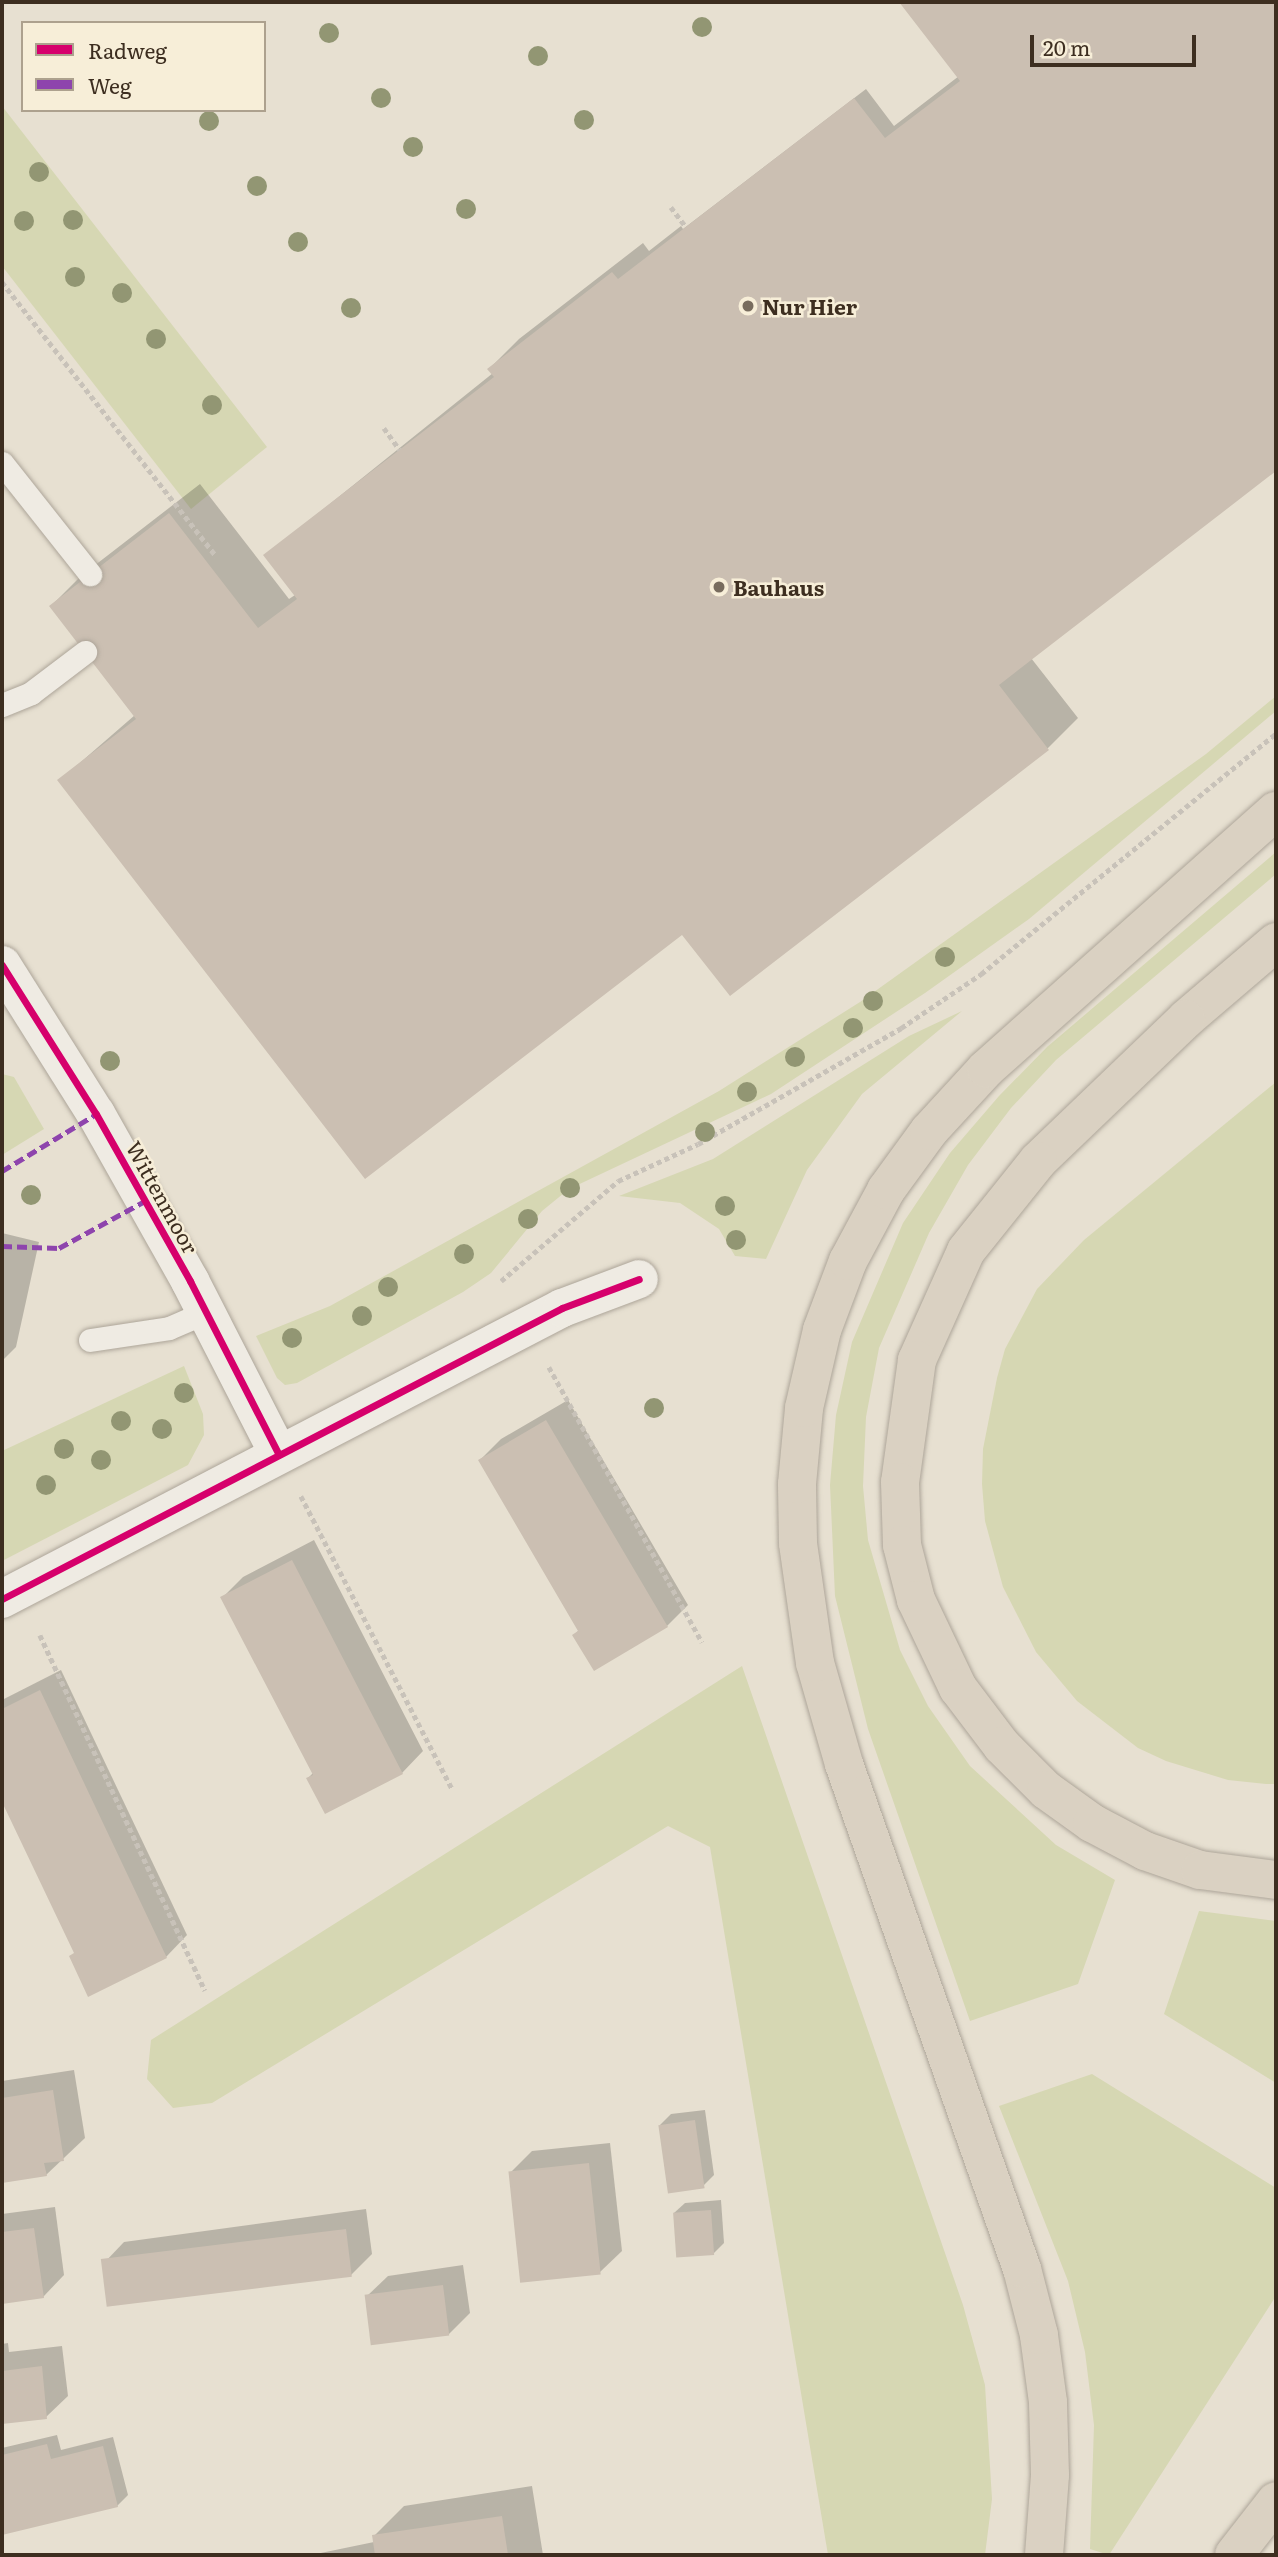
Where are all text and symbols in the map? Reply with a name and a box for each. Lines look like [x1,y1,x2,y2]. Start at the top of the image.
legend [21,21,266,112]
scale bar [1033,21,1199,65]
text: 20 m [1043,31,1090,62]
text: Radweg [88,34,167,65]
text: Weg [88,69,132,100]
place label: Nur Hier [762,293,857,319]
marker: Nur Hier [740,298,756,314]
place label: Bauhaus [733,574,824,600]
marker: Bauhaus [711,579,727,595]
street label: Wittenmoor [122,1136,204,1258]

